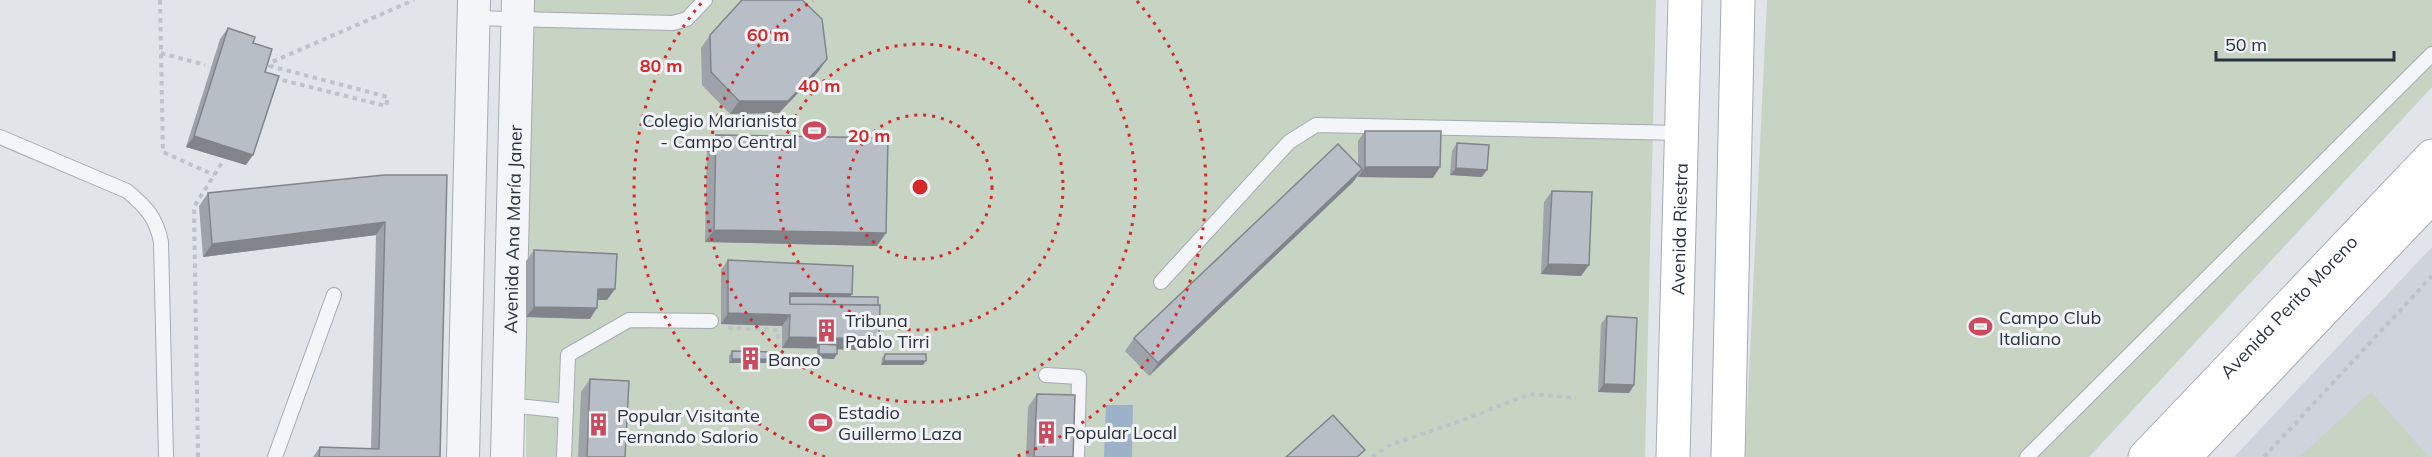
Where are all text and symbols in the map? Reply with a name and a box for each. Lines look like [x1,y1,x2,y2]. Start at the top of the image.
text: 60 m [747,23,789,46]
scale bar [2216,24,2394,62]
text: 50 m [2225,33,2267,56]
text: 80 m [640,54,682,77]
text: 40 m [798,74,840,97]
place label: Colegio Marianista - Campo Central [642,109,797,153]
sports icon: Colegio Marianista - Campo Central [802,117,828,143]
street label: Avenida Ana María Janer [498,124,527,334]
text: 20 m [848,124,890,147]
street label: Avenida Riestra [1666,163,1692,295]
centre of rings [910,177,930,197]
street label: Avenida Perito Moreno [2215,230,2362,383]
place label: Campo Club Italiano [1999,306,2101,350]
place label: Tribuna Pablo Tirri [845,309,930,353]
sports icon: Campo Club Italiano [1968,314,1994,340]
building icon: Tribuna Pablo Tirri [814,317,840,343]
building icon: Banco [737,346,763,372]
place label: Banco [768,348,821,371]
place label: Estadio Guillermo Laza [838,401,962,445]
place label: Popular Visitante Fernando Salorio [617,404,760,448]
sports icon: Estadio Guillermo Laza [807,409,833,435]
building icon: Popular Visitante Fernando Salorio [586,412,612,438]
building icon: Popular Local [1033,419,1059,445]
place label: Popular Local [1064,421,1177,444]

